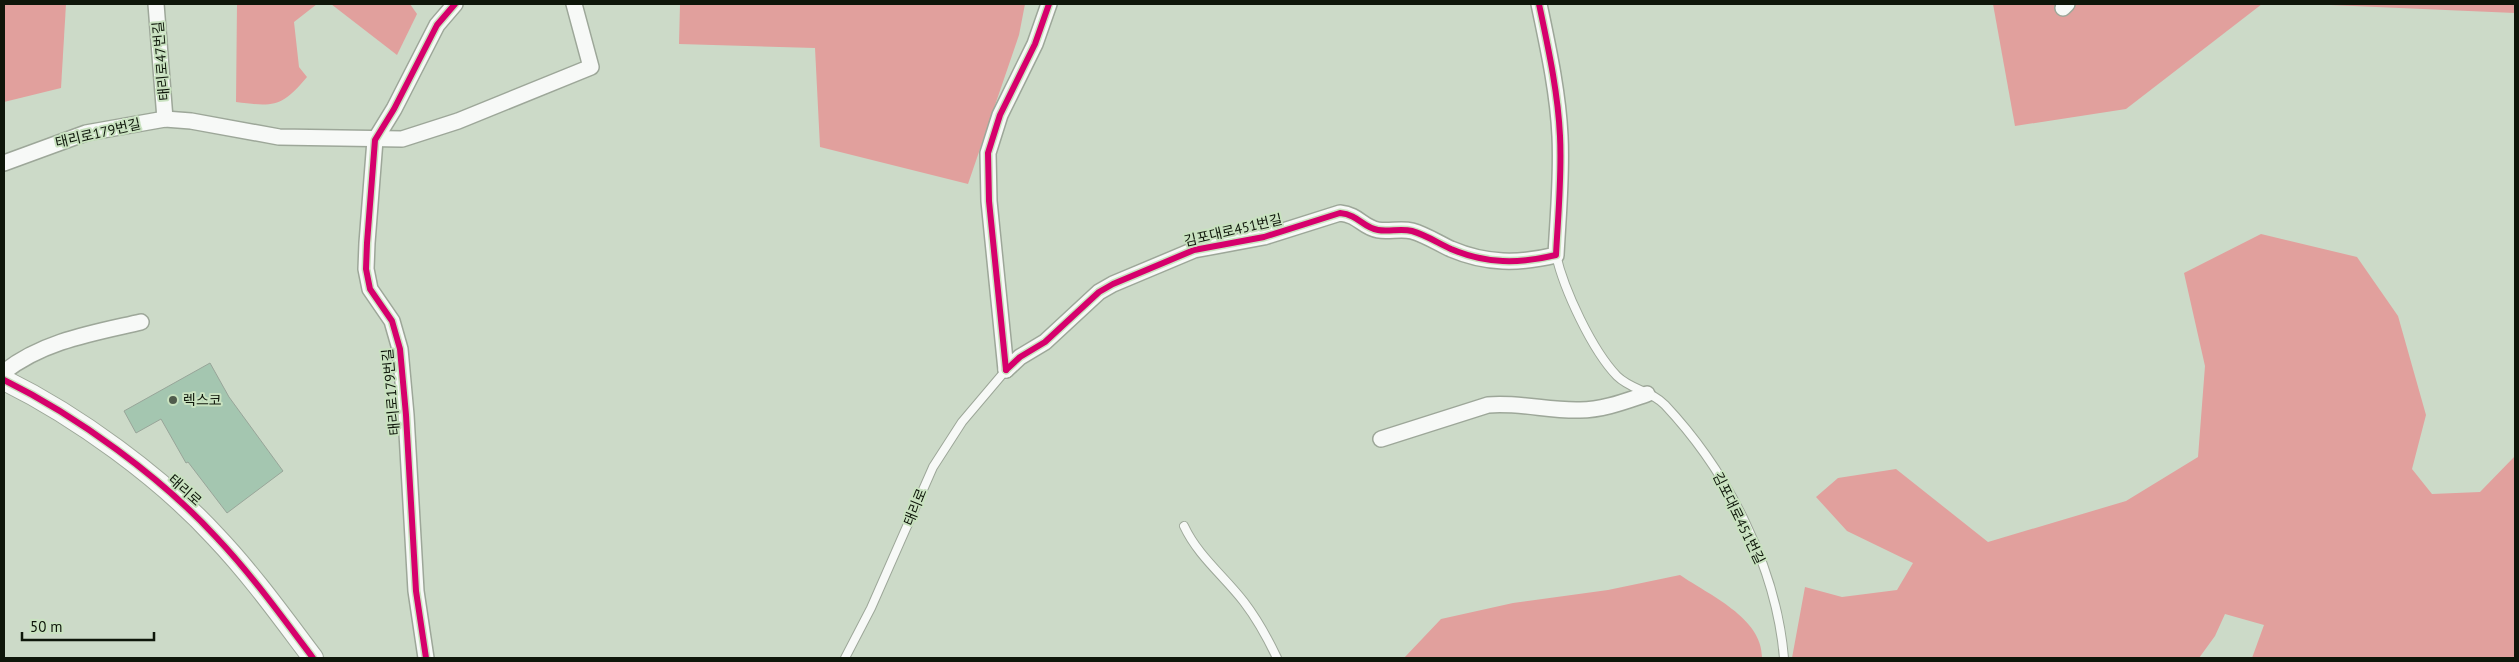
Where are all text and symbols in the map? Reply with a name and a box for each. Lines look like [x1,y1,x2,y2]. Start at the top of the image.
street label: 태리로47번길 [149,21,173,101]
street label: 태리로179번길 [53,114,143,152]
street label: 김포대로451번길 [1182,210,1284,250]
street label: 태리로179번길 [378,348,404,436]
place label: 렉스코 [183,391,222,409]
marker: 렉스코 [167,394,179,406]
street label: 김포대로451번길 [1709,469,1769,567]
street label: 태리로 [165,470,205,510]
street label: 태리로 [899,486,931,528]
scale bar [22,610,155,642]
text: 50 m [30,617,63,636]

